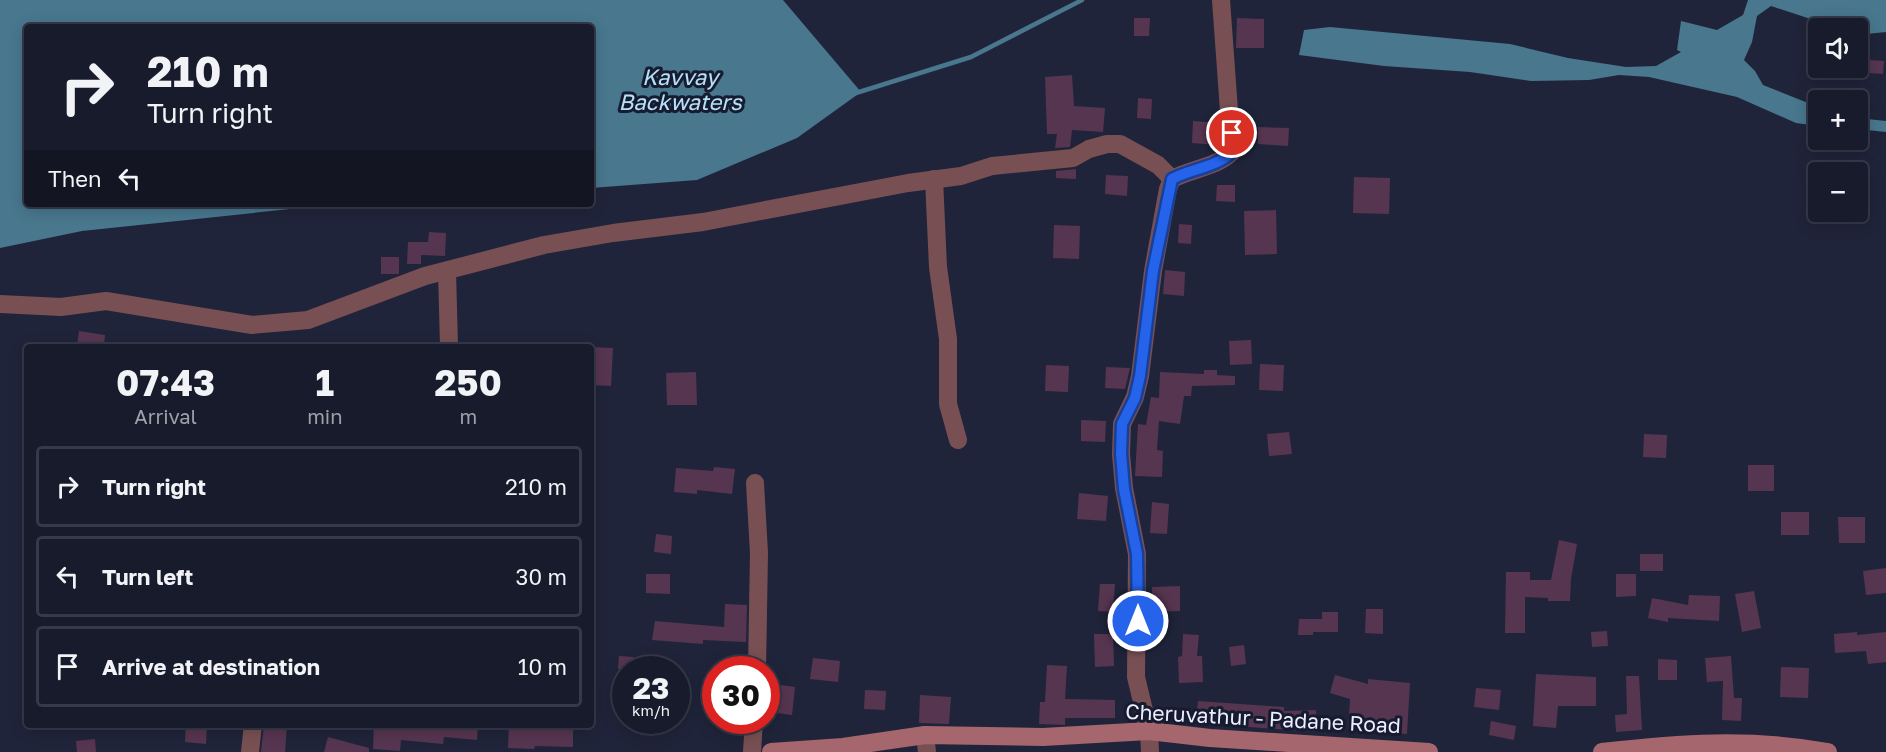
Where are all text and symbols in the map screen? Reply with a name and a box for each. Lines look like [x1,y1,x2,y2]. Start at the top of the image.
map controls [1808,18,1868,222]
button: sound [1808,18,1868,78]
text: 210 m [147,46,269,96]
icon: right [48,48,126,126]
water label: Kavvay Backwaters [618,63,743,115]
button: + [1808,90,1868,150]
text: Turn right [147,97,273,129]
pin [1206,107,1257,158]
icon: arrive [1215,116,1248,149]
icon: left [113,162,146,195]
button: − [1808,162,1868,222]
text: Then [48,165,101,192]
text: 07:43 [116,361,215,404]
text: 1 [316,361,334,404]
text: 250 [435,361,502,404]
text: Arrival [134,404,197,428]
text: min [307,404,343,428]
text: m [459,404,477,428]
icon: right [51,470,84,503]
text: Turn right [102,473,206,500]
text: 210 m [505,473,567,500]
icon: left [51,560,84,593]
text: Turn left [102,563,193,590]
text: 30 m [516,563,567,590]
position arrow [1106,589,1170,653]
icon: arrive [51,650,84,683]
text: Arrive at destination [102,653,320,680]
text: 10 m [518,653,567,680]
speed limit sign: 30 [702,656,780,734]
text: 23 [633,670,669,706]
street label: Cheruvathur - Padane Road [1125,698,1401,738]
text: km/h [632,701,670,719]

